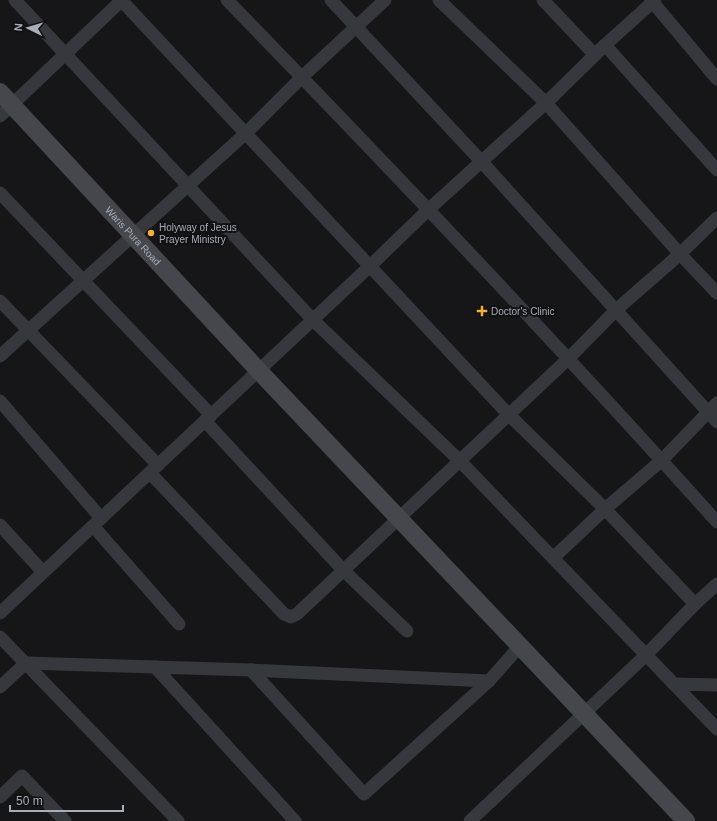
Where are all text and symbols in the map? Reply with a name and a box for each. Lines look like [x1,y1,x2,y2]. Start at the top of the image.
north arrow [8,8,48,48]
text: N [12,23,24,32]
street label: Waris Pura Road [104,204,163,267]
place label: Holyway of Jesus Prayer Ministry [159,222,237,245]
marker: Holyway of Jesus Prayer Ministry [146,228,156,238]
marker: Doctor's Clinic [476,305,488,317]
place label: Doctor's Clinic [491,306,555,317]
scale bar [10,787,123,813]
text: 50 m [16,794,43,808]

